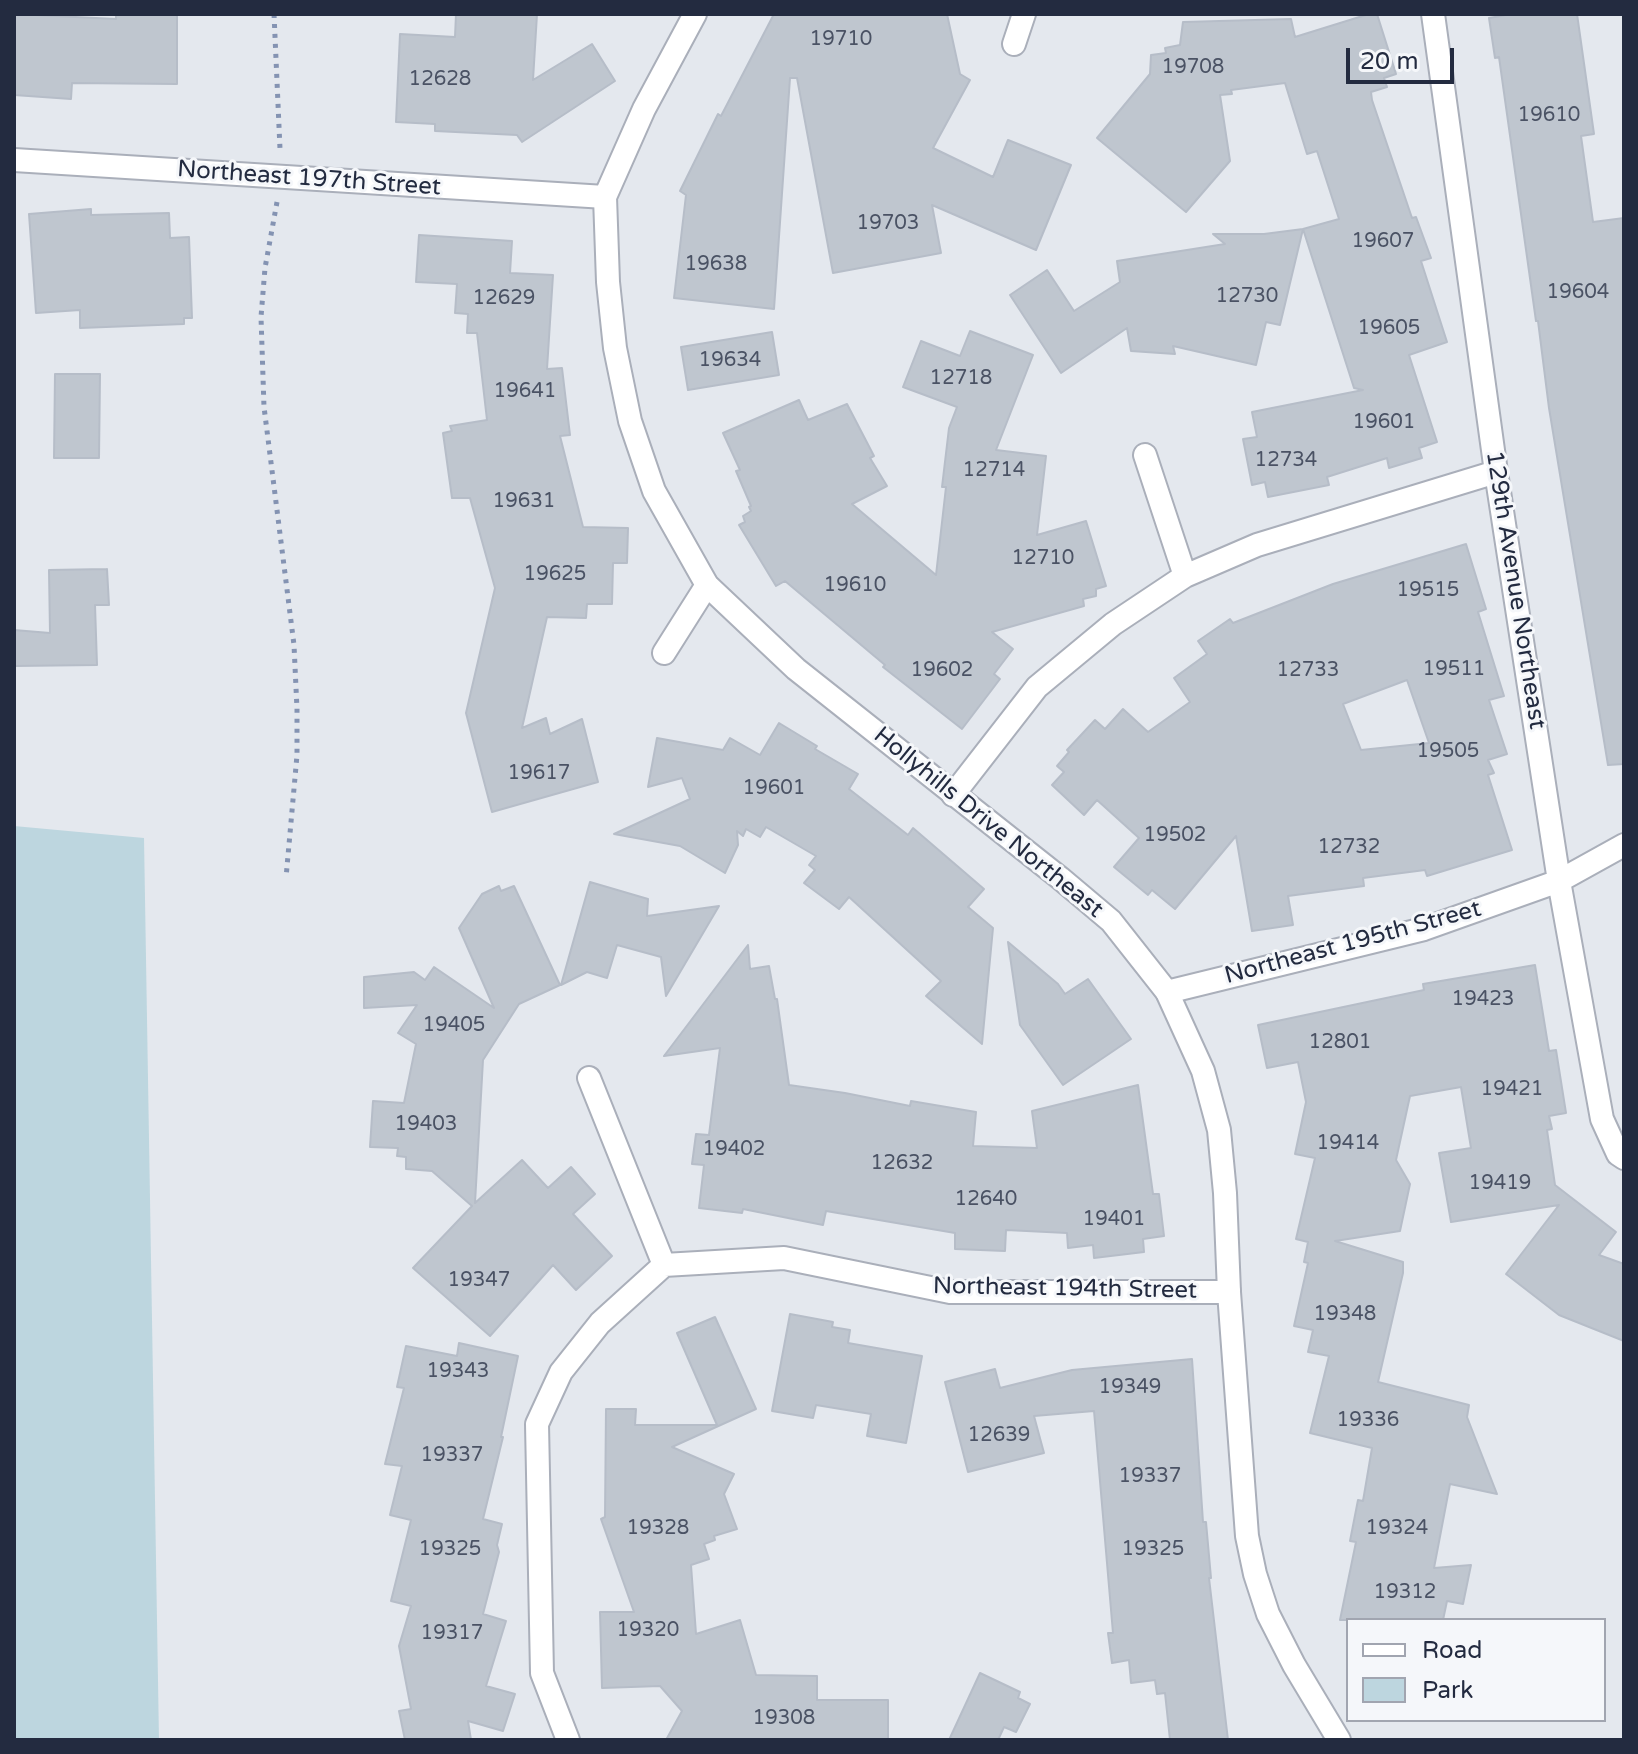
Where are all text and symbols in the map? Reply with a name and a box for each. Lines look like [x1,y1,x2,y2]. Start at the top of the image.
house number: 19710 [810,28,872,52]
scale bar [1350,32,1458,82]
text: 20 m [1360,47,1418,76]
house number: 19708 [1162,56,1224,80]
house number: 12628 [409,68,471,92]
house number: 19610 [1518,104,1580,128]
street label: Northeast 197th Street [176,155,442,203]
house number: 19703 [857,212,919,236]
house number: 19607 [1352,230,1414,254]
house number: 19638 [685,253,747,277]
house number: 19604 [1547,281,1609,305]
house number: 12730 [1216,285,1278,309]
house number: 12629 [473,287,535,311]
house number: 19605 [1358,317,1420,341]
house number: 19634 [699,349,761,373]
house number: 12718 [930,367,992,391]
house number: 19641 [494,380,556,404]
house number: 19601 [1353,411,1415,435]
house number: 12734 [1255,449,1317,473]
street label: 129th Avenue Northeast [1479,449,1551,731]
house number: 12714 [963,459,1025,483]
house number: 19631 [493,490,555,514]
house number: 12710 [1012,547,1074,571]
house number: 19625 [524,563,586,587]
house number: 19610 [824,574,886,598]
house number: 19515 [1397,579,1459,603]
house number: 19511 [1423,658,1485,682]
house number: 19602 [911,659,973,683]
house number: 12733 [1277,659,1339,683]
street label: Hollyhills Drive Northeast [867,721,1109,925]
house number: 19505 [1417,740,1479,764]
house number: 19617 [508,762,570,786]
house number: 19601 [743,777,805,801]
house number: 19502 [1144,824,1206,848]
house number: 12732 [1318,836,1380,860]
street label: Northeast 195th Street [1222,895,1484,991]
house number: 19423 [1452,988,1514,1012]
house number: 19405 [423,1014,485,1038]
house number: 12801 [1309,1031,1371,1055]
house number: 19421 [1481,1078,1543,1102]
house number: 19403 [395,1113,457,1137]
house number: 19414 [1317,1132,1379,1156]
house number: 19402 [703,1138,765,1162]
house number: 12632 [871,1152,933,1176]
house number: 19419 [1469,1172,1531,1196]
house number: 12640 [955,1188,1017,1212]
house number: 19401 [1083,1208,1145,1232]
house number: 19347 [448,1269,510,1293]
street label: Northeast 194th Street [933,1272,1197,1306]
house number: 19348 [1314,1303,1376,1327]
house number: 19343 [427,1360,489,1384]
house number: 19349 [1099,1376,1161,1400]
house number: 19336 [1337,1409,1399,1433]
house number: 12639 [968,1424,1030,1448]
house number: 19337 [421,1444,483,1468]
house number: 19337 [1119,1465,1181,1489]
house number: 19328 [627,1517,689,1541]
house number: 19324 [1366,1517,1428,1541]
house number: 19325 [419,1538,481,1562]
house number: 19325 [1122,1538,1184,1562]
house number: 19312 [1374,1581,1436,1605]
legend [1346,1618,1606,1722]
house number: 19320 [617,1619,679,1643]
house number: 19317 [421,1622,483,1646]
text: Road [1422,1636,1482,1665]
text: Park [1422,1676,1473,1705]
house number: 19308 [753,1707,815,1731]

